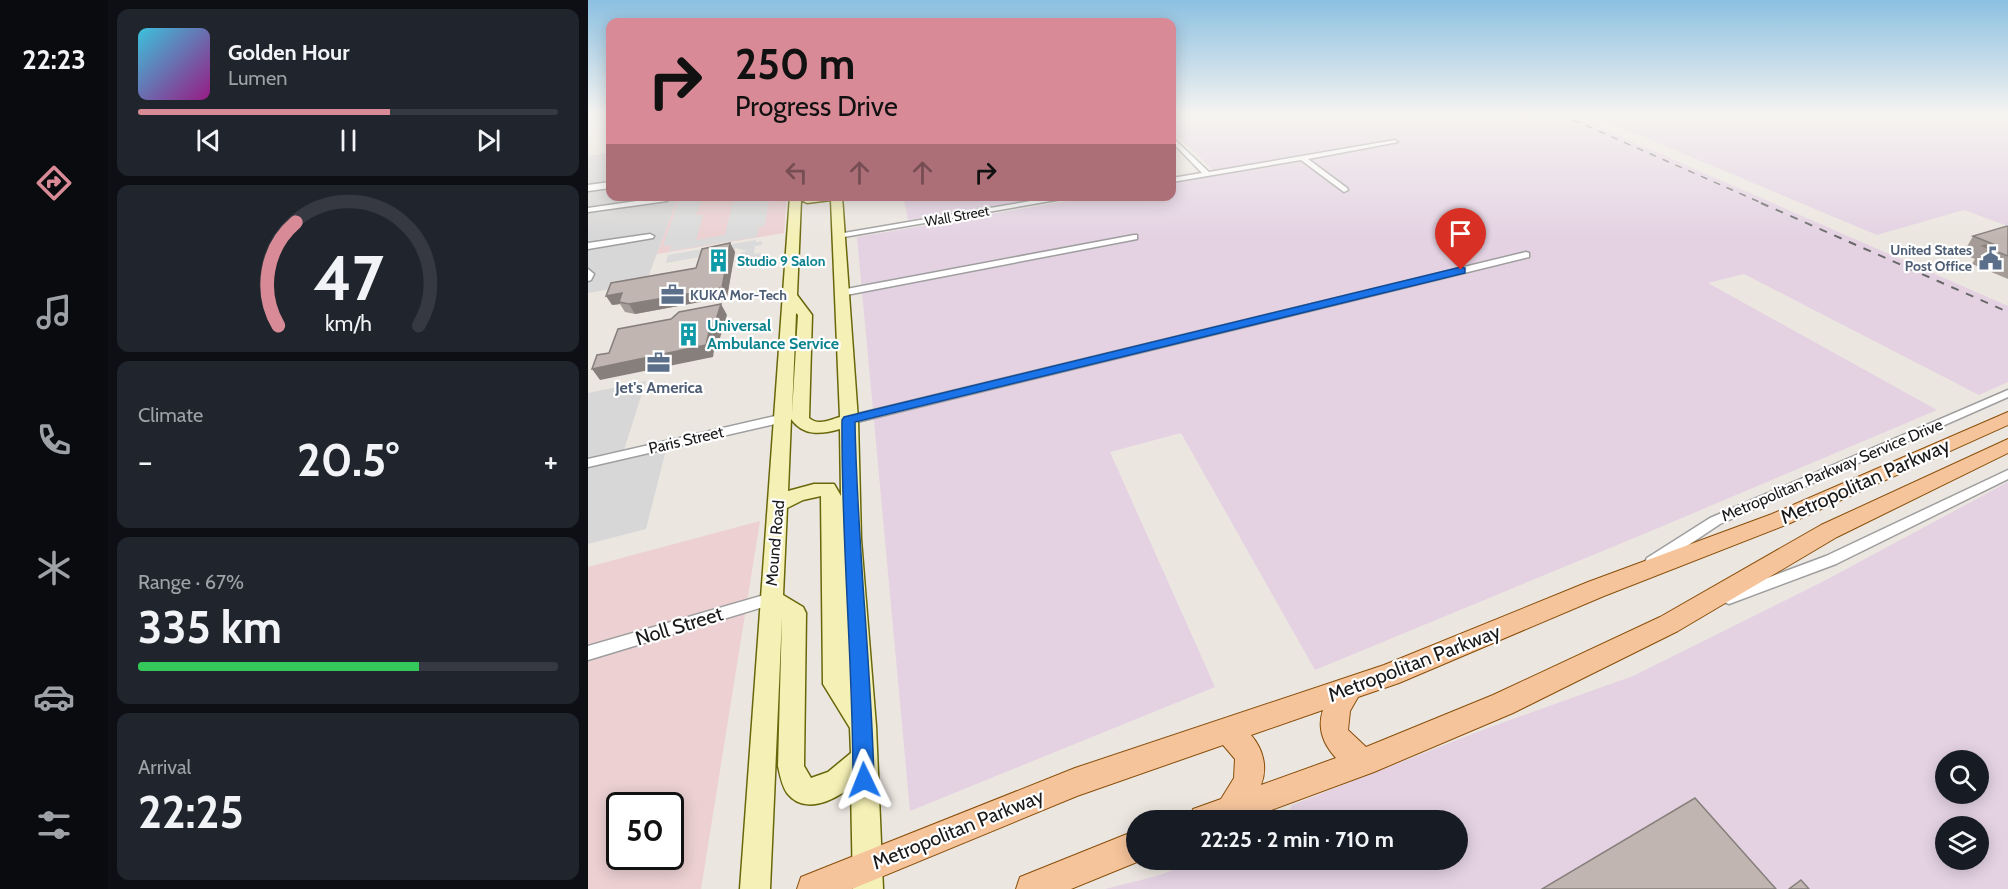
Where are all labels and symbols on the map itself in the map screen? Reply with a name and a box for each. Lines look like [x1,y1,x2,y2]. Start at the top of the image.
street label: Wall Street [923,201,991,231]
pin [1435,208,1486,270]
place label: United States Post Office [1890,241,1972,275]
public building icon: United States Post Office [1977,245,2003,271]
building icon: Studio 9 Salon [706,248,732,274]
place label: Studio 9 Salon [737,252,825,270]
office icon: KUKA Mor-Tech [659,282,685,308]
place label: KUKA Mor-Tech [690,286,787,304]
place label: Universal Ambulance Service [707,316,839,353]
building icon: Universal Ambulance Service [676,321,702,347]
office icon: Jet's America [646,349,672,375]
place label: Jet's America [614,378,703,397]
street label: Metropolitan Parkway Service Drive [1718,415,1946,525]
street label: Paris Street [647,422,726,458]
street label: Metropolitan Parkway [1777,433,1953,529]
street label: Mound Road [762,499,788,587]
street label: Noll Street [632,601,726,651]
street label: Metropolitan Parkway [1324,619,1504,707]
position arrow [832,748,896,812]
street label: Metropolitan Parkway [869,784,1047,874]
speed limit sign: 50 [606,792,684,870]

